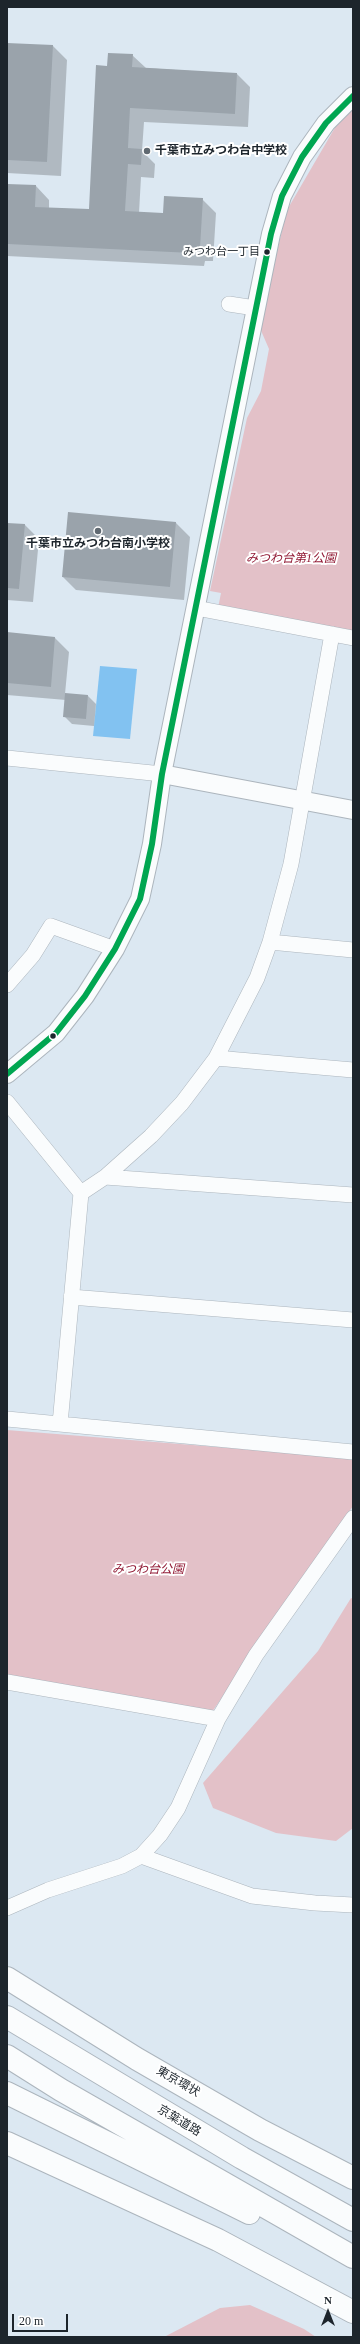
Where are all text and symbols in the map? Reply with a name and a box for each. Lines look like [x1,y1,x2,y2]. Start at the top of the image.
place label: 千葉市立みつわ台中学校 [155,144,287,158]
marker: 千葉市立みつわ台中学校 [142,146,152,156]
place label: みつわ台一丁目 [183,245,260,259]
marker: みつわ台一丁目 [262,247,272,257]
marker: 千葉市立みつわ台南小学校 [93,526,103,536]
place label: 千葉市立みつわ台南小学校 [26,537,170,551]
park label: みつわ台第1公園 [246,552,336,566]
unlabelled marker [48,1031,58,1041]
park label: みつわ台公園 [112,1563,184,1577]
street label: 東京環状 [154,2064,202,2100]
street label: 京葉道路 [155,2102,203,2140]
north arrow [308,2292,348,2332]
text: N [324,2294,332,2306]
scale bar [14,2306,70,2332]
text: 20 m [19,2314,43,2328]

